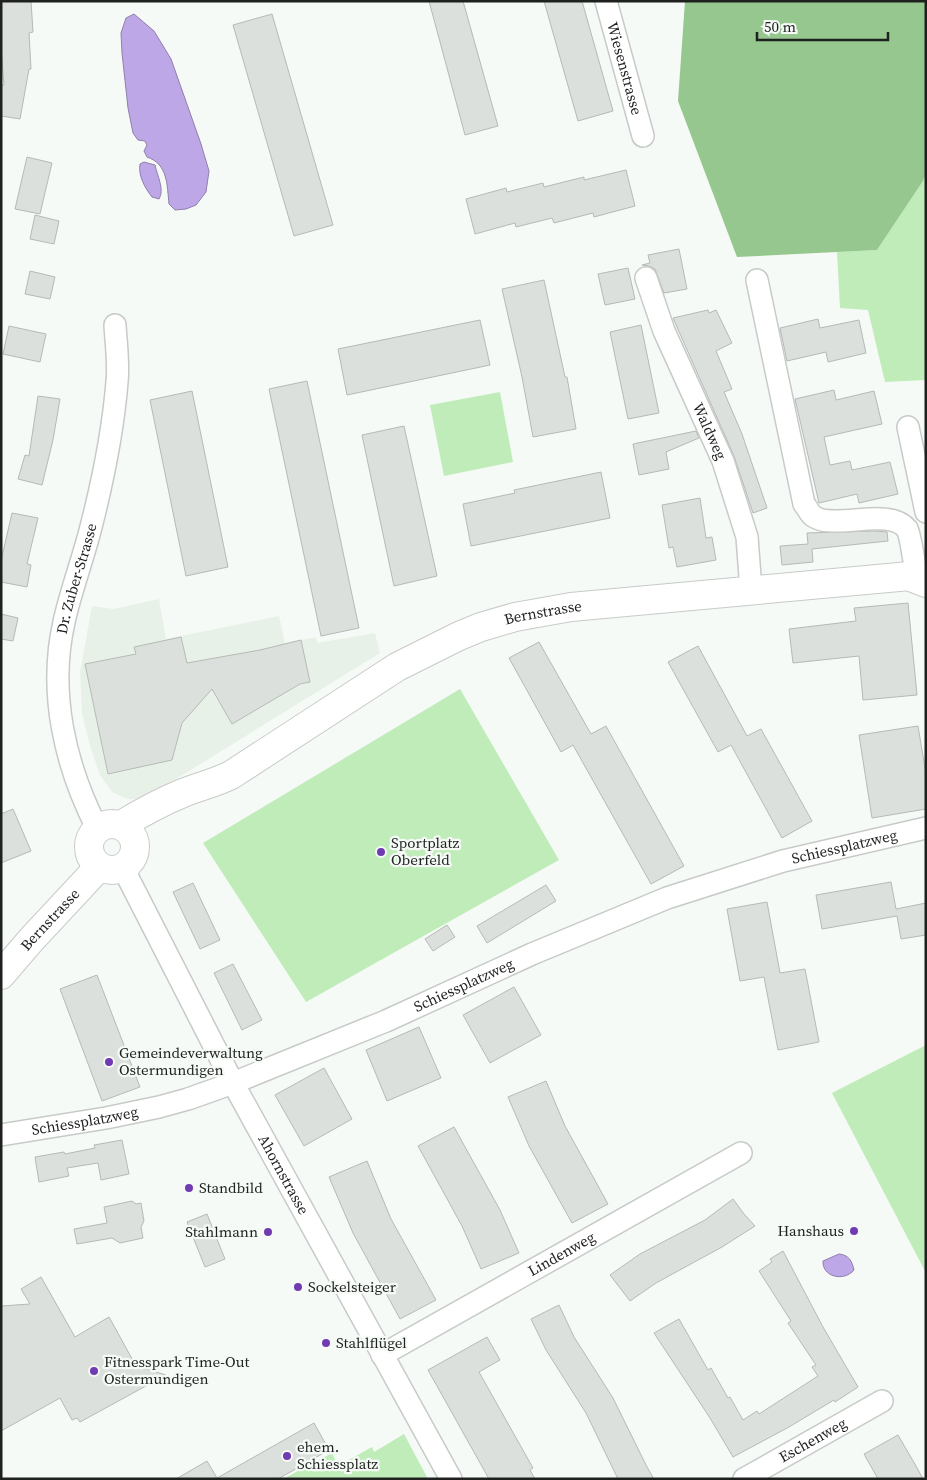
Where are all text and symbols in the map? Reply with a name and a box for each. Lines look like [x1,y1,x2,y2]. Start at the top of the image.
scale bar [757,10,888,42]
text: 50 m [764,16,796,37]
street label: Wiesenstrasse [602,20,648,118]
street label: Waldweg [688,399,732,463]
street label: Dr. Zuber-Strasse [51,521,102,636]
street label: Bernstrasse [501,595,583,630]
street label: Schiessplatzweg [789,824,899,869]
place label: Sportplatz Oberfeld [391,832,459,870]
marker: Sportplatz Oberfeld [375,846,387,858]
street label: Bernstrasse [15,883,84,955]
street label: Schiessplatzweg [410,953,517,1017]
place label: Gemeindeverwaltung Ostermundigen [119,1042,263,1080]
marker: Gemeindeverwaltung Ostermundigen [103,1056,115,1068]
street label: Schiessplatzweg [30,1101,140,1140]
street label: Ahornstrasse [253,1130,315,1218]
place label: Standbild [199,1177,263,1198]
marker: Standbild [183,1182,195,1194]
place label: Hanshaus [778,1220,844,1241]
place label: Stahlmann [185,1221,258,1242]
marker: Hanshaus [848,1225,860,1237]
marker: Stahlmann [262,1226,274,1238]
street label: Lindenweg [524,1226,599,1281]
place label: Sockelsteiger [308,1276,397,1297]
marker: Sockelsteiger [292,1281,304,1293]
place label: Stahlflügel [336,1332,407,1353]
marker: Stahlflügel [320,1337,332,1349]
place label: Fitnesspark Time-Out Ostermundigen [104,1351,249,1389]
marker: Fitnesspark Time-Out Ostermundigen [88,1365,100,1377]
street label: Eschenweg [775,1412,850,1467]
place label: ehem. Schiessplatz [297,1436,378,1474]
marker: ehem. Schiessplatz [281,1450,293,1462]

